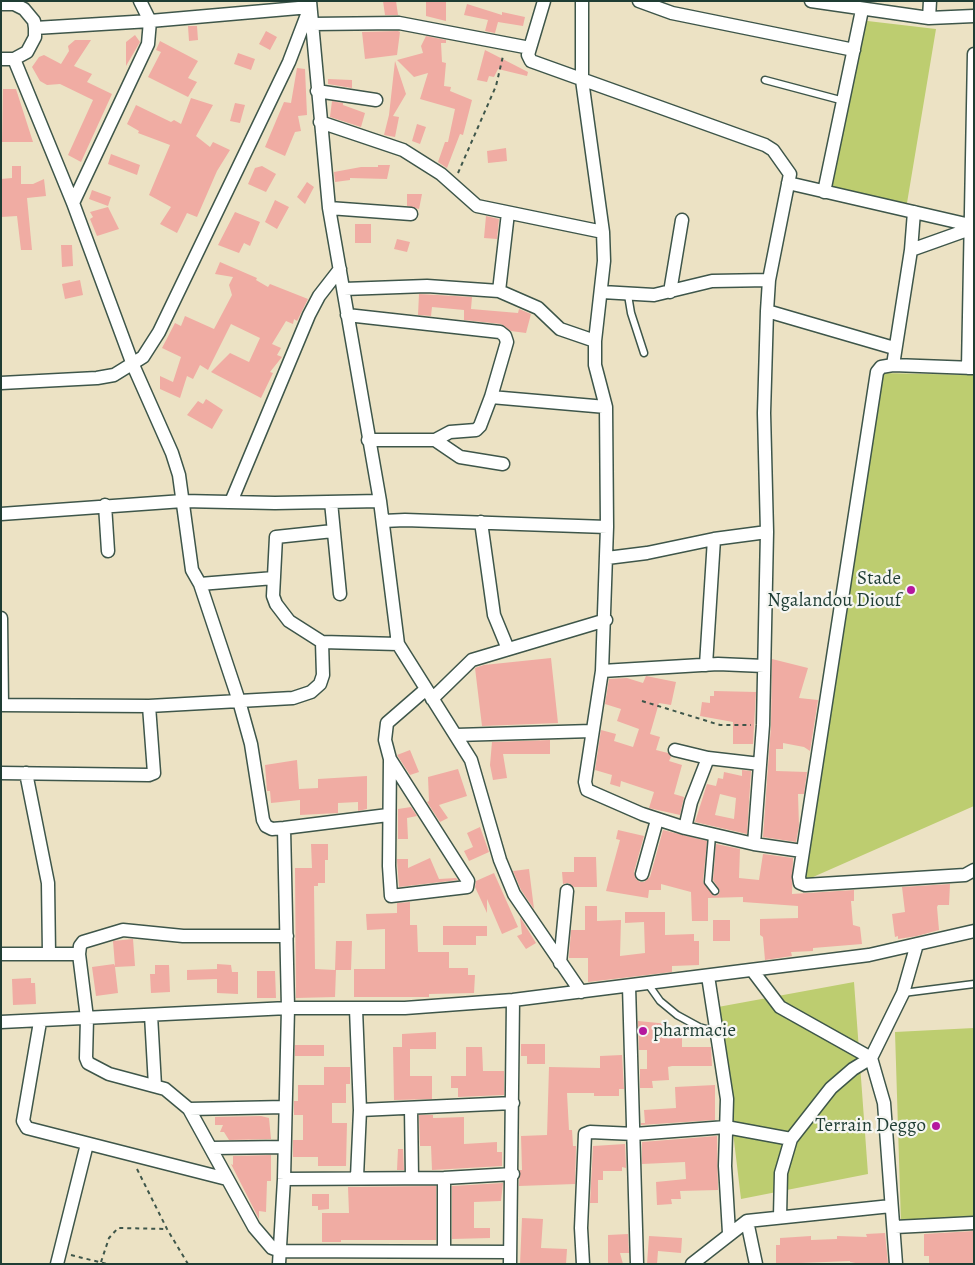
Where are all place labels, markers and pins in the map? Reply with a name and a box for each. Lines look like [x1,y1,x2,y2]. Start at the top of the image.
place label: Stade Ngalandou Diouf [767,568,901,612]
marker: Stade Ngalandou Diouf [905,584,917,596]
place label: pharmacie [653,1020,736,1042]
marker: pharmacie [637,1025,649,1037]
place label: Terrain Deggo [815,1115,926,1137]
marker: Terrain Deggo [930,1120,942,1132]

